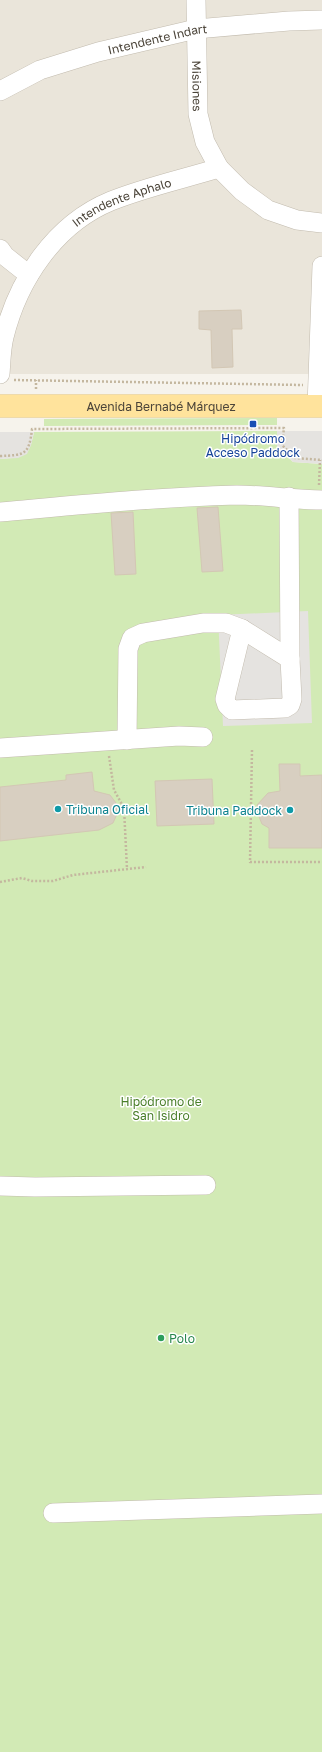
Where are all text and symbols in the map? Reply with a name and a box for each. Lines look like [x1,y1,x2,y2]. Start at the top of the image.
street label: Intendente Indart [106,21,208,57]
street label: Misiones [190,60,205,112]
street label: Intendente Aphalo [69,174,173,229]
street label: Avenida Bernabé Márquez [86,399,236,414]
marker: Hipódromo Acceso Paddock [248,419,258,429]
place label: Hipódromo Acceso Paddock [206,431,300,460]
place label: Tribuna Oficial [66,802,149,817]
place label: Tribuna Paddock [186,803,282,818]
marker: Tribuna Oficial [53,804,63,814]
marker: Tribuna Paddock [285,805,295,815]
park label: Hipódromo de San Isidro [120,1094,202,1123]
place label: Polo [169,1331,195,1346]
marker: Polo [156,1333,166,1343]

